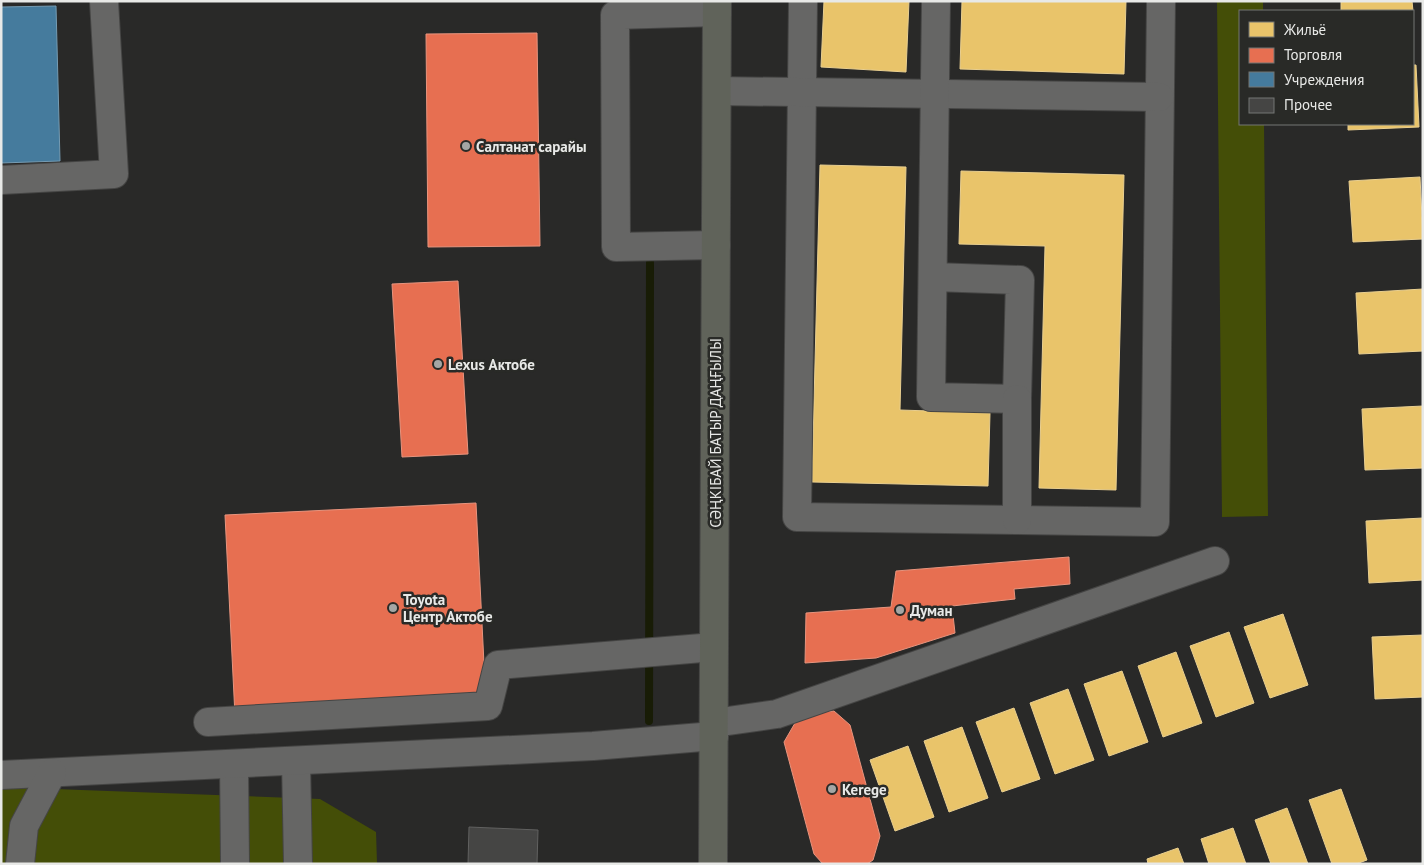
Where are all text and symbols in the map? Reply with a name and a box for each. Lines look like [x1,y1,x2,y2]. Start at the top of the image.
legend [1239,10,1414,125]
text: Жильё [1283,20,1326,39]
text: Торговля [1284,45,1342,64]
text: Учреждения [1284,70,1364,89]
text: Прочее [1284,95,1332,114]
place label: Салтанат сарайы [476,137,587,156]
marker: Салтанат сарайы [460,140,472,152]
street label: СӘҢКІБАЙ БАТЫР ДАҢҒЫЛЫ [706,338,725,528]
place label: Lexus Актобе [448,355,535,374]
marker: Lexus Актобе [432,358,444,370]
place label: Toyota Центр Актобе [403,590,493,626]
place label: Думан [910,601,953,620]
marker: Toyota Центр Актобе [387,602,399,614]
marker: Думан [894,604,906,616]
place label: Kerege [842,780,887,799]
marker: Kerege [826,783,838,795]

